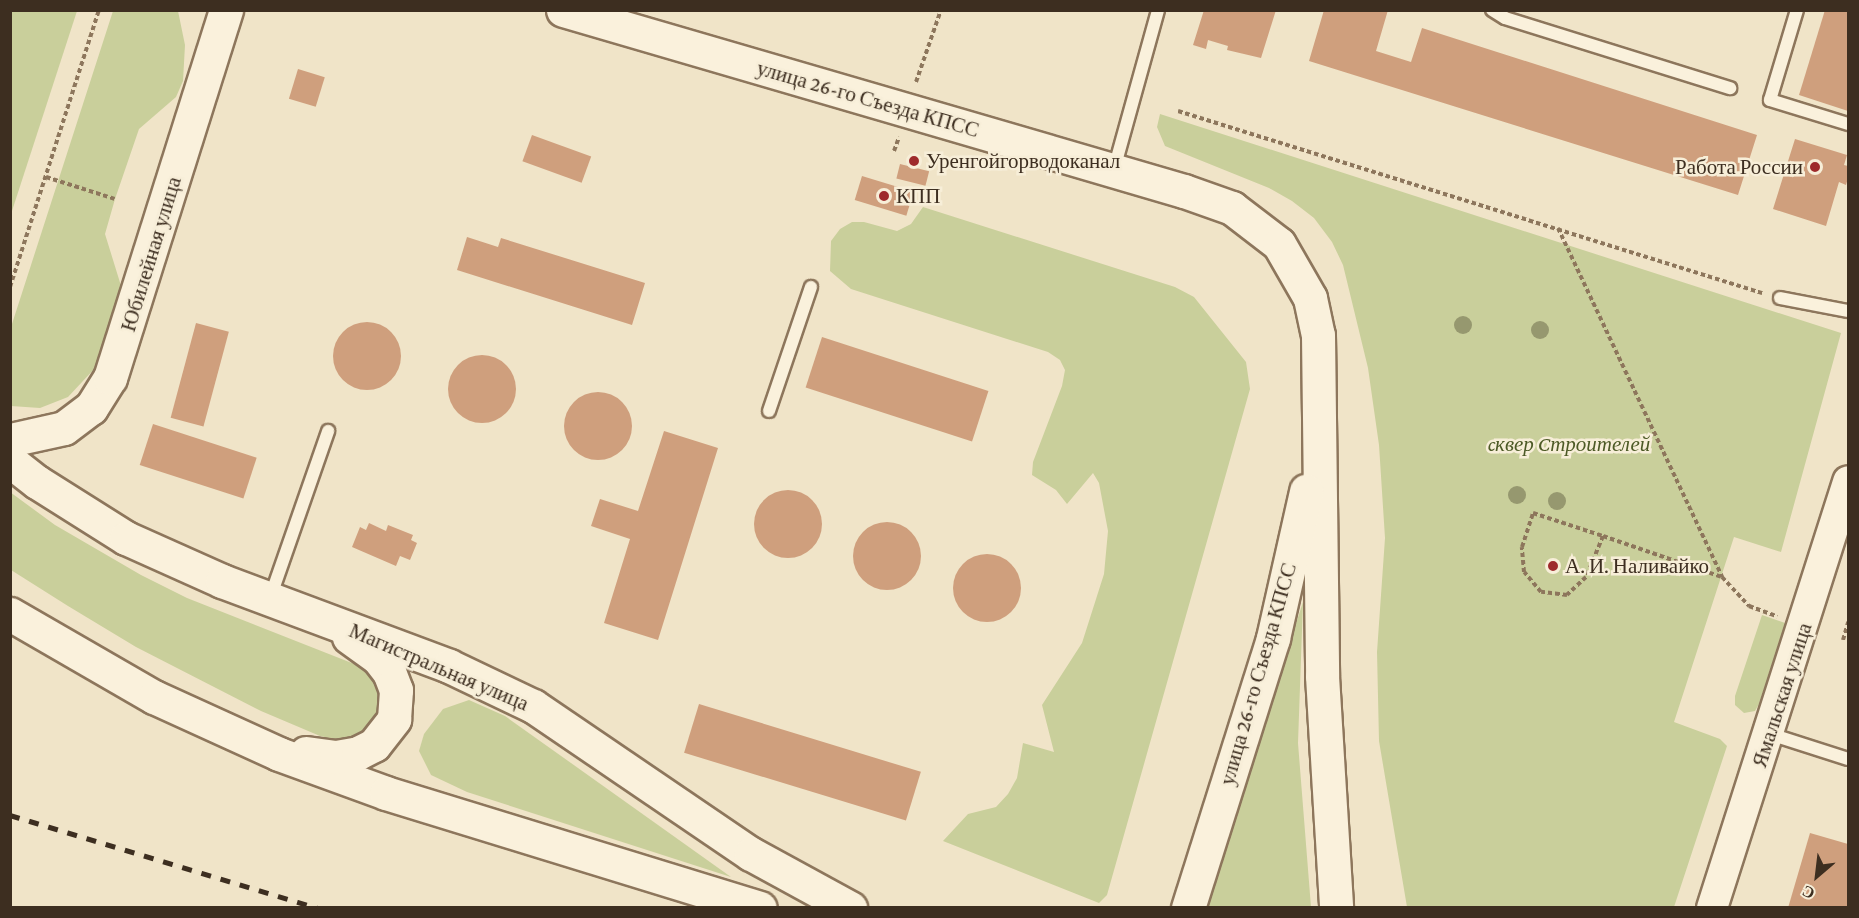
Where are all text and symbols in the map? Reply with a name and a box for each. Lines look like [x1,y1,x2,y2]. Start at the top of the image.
street label: улица 26-го Съезда КПСС [754,55,982,143]
place label: Уренгойгорводоканал [926,148,1120,174]
marker: Уренгойгорводоканал [907,154,921,168]
place label: Работа России [1675,154,1803,180]
marker: Работа России [1808,160,1822,174]
street label: Юбилейная улица [115,174,187,334]
place label: КПП [896,183,940,209]
marker: КПП [877,189,891,203]
park label: cквер Cтроителей [1488,431,1650,457]
place label: А. И. Наливайко [1565,553,1709,579]
marker: А. И. Наливайко [1546,559,1560,573]
street label: улица 26-го Съезда КПСС [1214,560,1302,788]
street label: Магистральная улица [345,618,533,716]
street label: Ямальская улица [1747,619,1817,771]
north arrow [1787,846,1847,906]
text: С [1799,882,1817,903]

